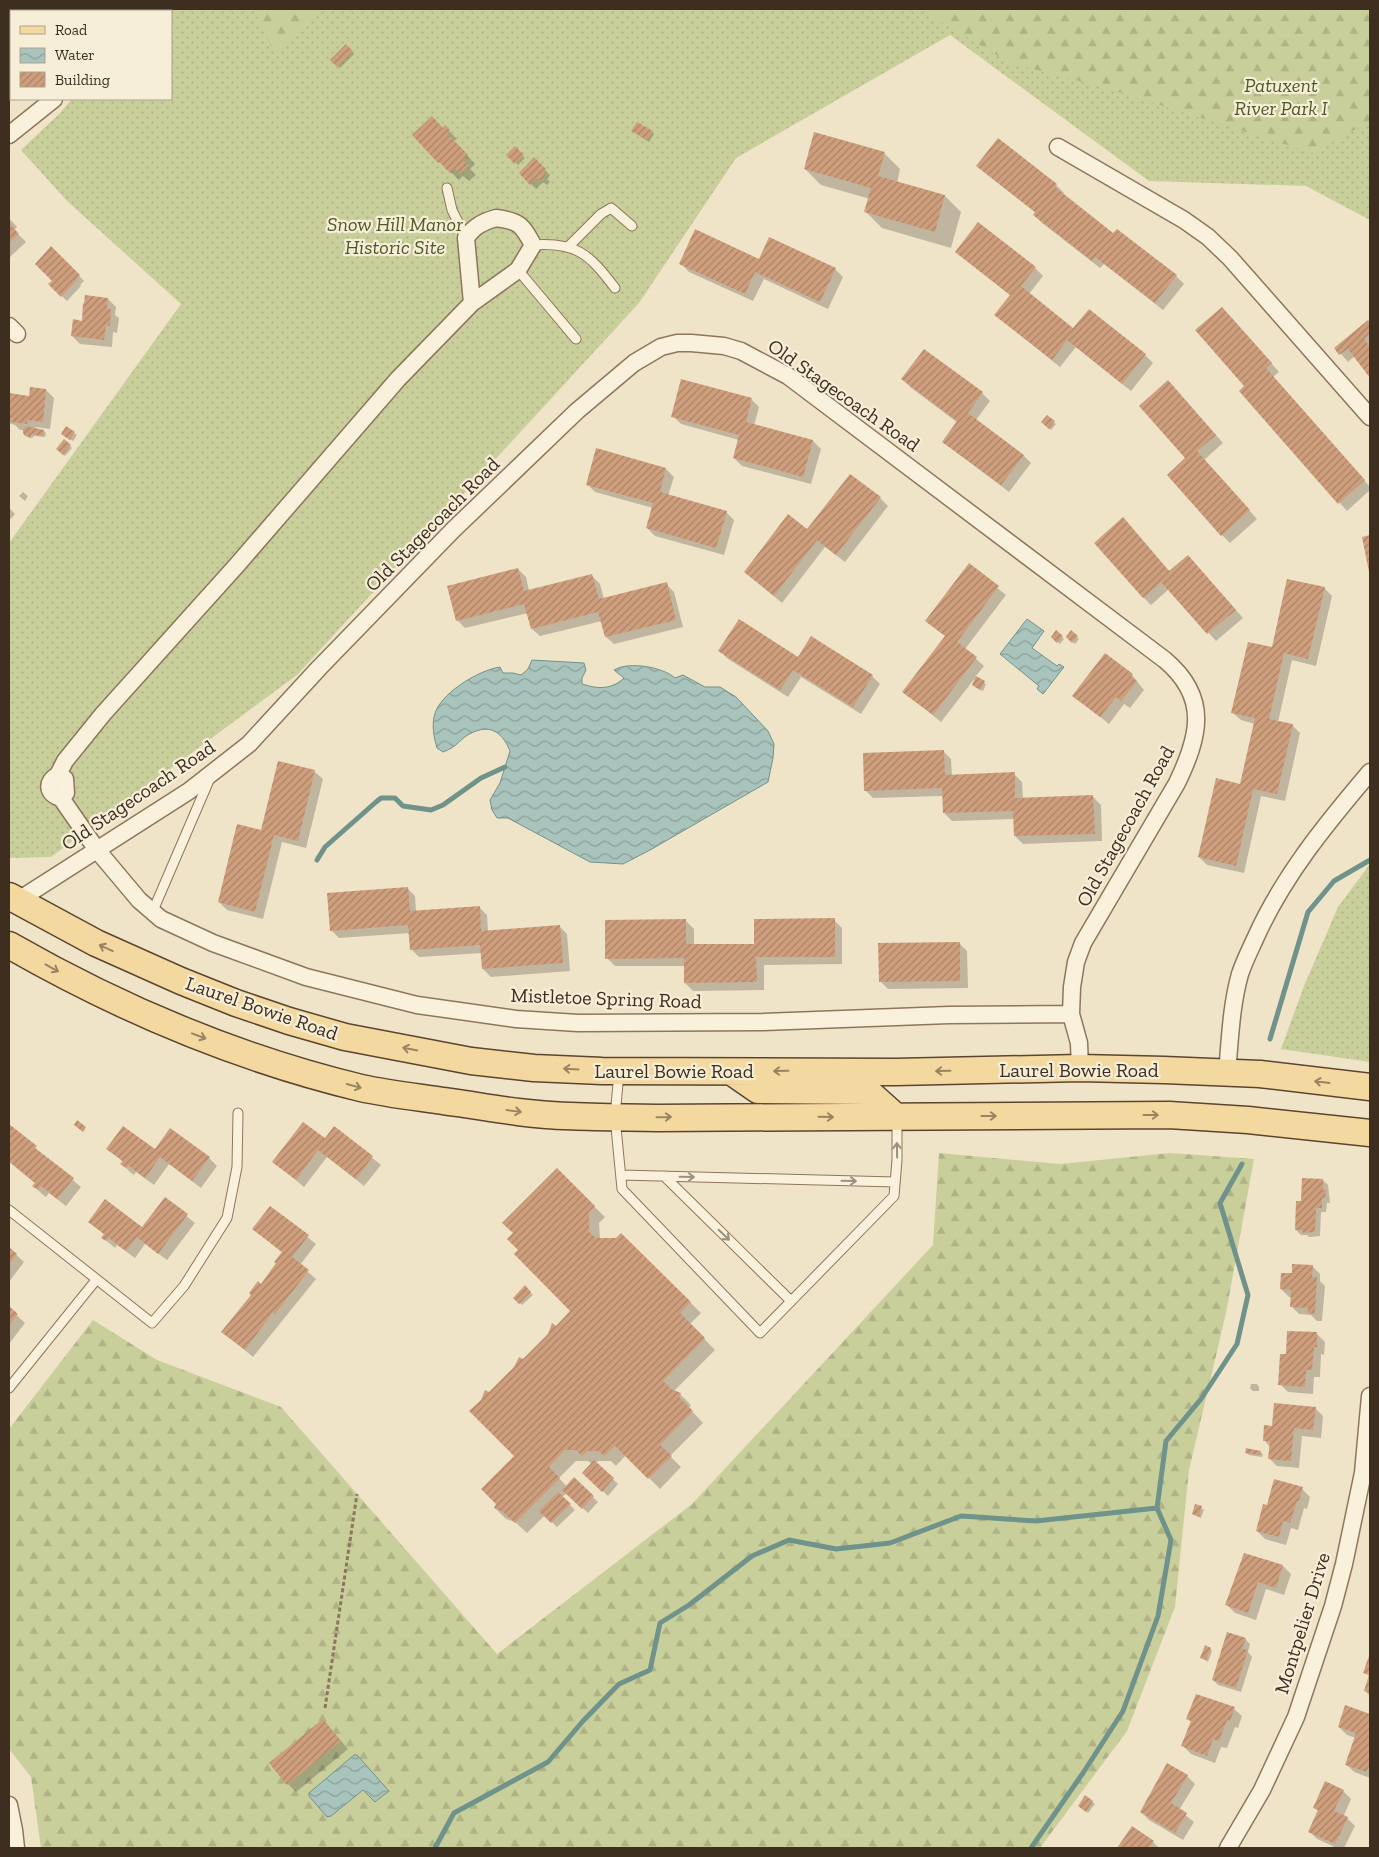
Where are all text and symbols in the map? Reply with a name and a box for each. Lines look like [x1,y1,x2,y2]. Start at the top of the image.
legend [10,10,172,100]
text: Road [55,21,88,39]
text: Water [55,46,95,64]
text: Building [55,71,110,89]
park label: Patuxent River Park I [1234,73,1328,120]
park label: Snow Hill Manor Historic Site [327,212,463,259]
street label: Old Stagecoach Road [763,333,925,457]
street label: Old Stagecoach Road [360,452,504,596]
street label: Old Stagecoach Road [57,735,219,855]
street label: Old Stagecoach Road [1071,741,1179,911]
one-way arrow [99,942,114,952]
one-way arrow [44,963,59,973]
street label: Laurel Bowie Road [183,971,341,1045]
street label: Mistletoe Spring Road [510,983,702,1013]
one-way arrow [191,1032,206,1041]
one-way arrow [402,1044,418,1054]
street label: Laurel Bowie Road [999,1058,1159,1082]
street label: Laurel Bowie Road [594,1059,754,1083]
one-way arrow [563,1065,579,1074]
one-way arrow [773,1066,789,1075]
one-way arrow [936,1066,952,1075]
one-way arrow [1314,1076,1330,1086]
one-way arrow [345,1082,361,1091]
one-way arrow [506,1106,522,1116]
one-way arrow [1143,1110,1159,1119]
one-way arrow [980,1111,997,1121]
one-way arrow [818,1112,834,1122]
one-way arrow [656,1113,672,1122]
one-way arrow [892,1142,902,1158]
one-way arrow [678,1172,695,1182]
one-way arrow [841,1176,857,1186]
one-way arrow [718,1229,731,1241]
street label: Montpelier Drive [1269,1549,1335,1697]

